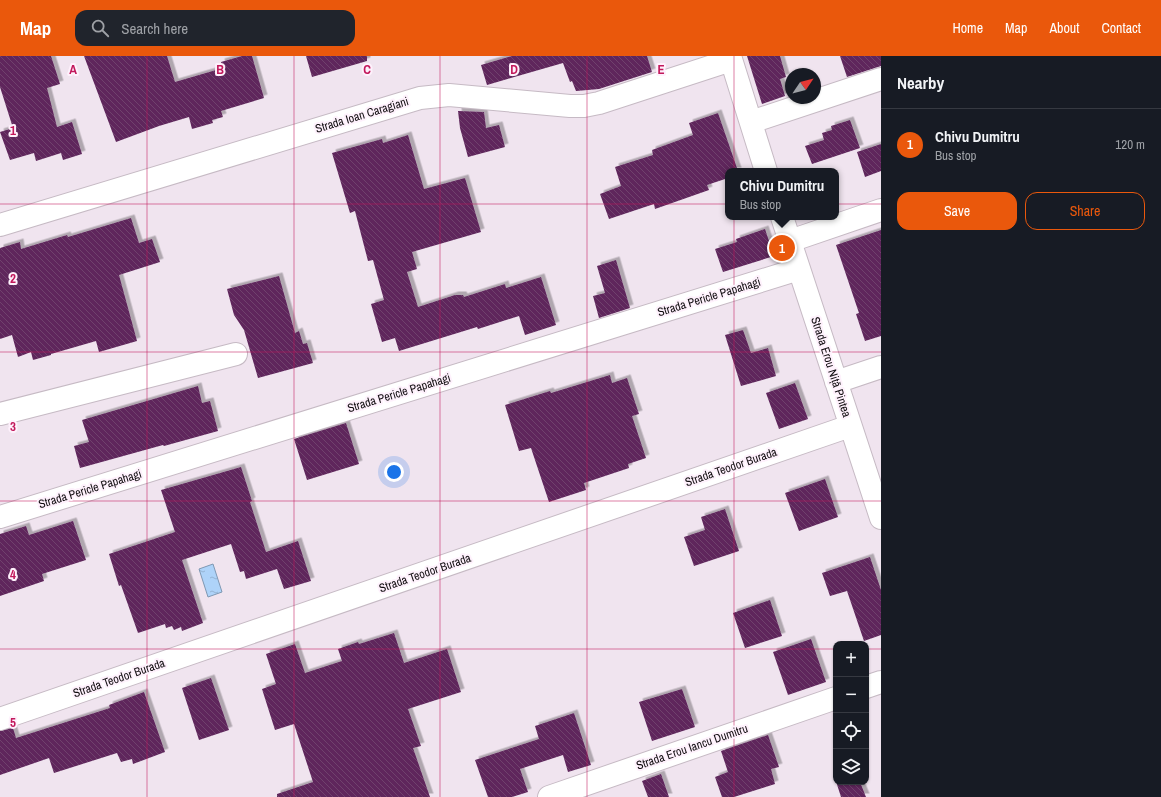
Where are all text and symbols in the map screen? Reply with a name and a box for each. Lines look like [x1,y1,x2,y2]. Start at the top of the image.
search box [75,10,355,46]
text: Map [20,15,51,41]
icon: search [89,17,111,39]
text: Search here [121,18,188,39]
text: Home [952,19,983,37]
text: Map [1005,19,1027,37]
text: About [1049,19,1079,37]
text: Contact [1101,19,1141,37]
text: A [69,61,77,78]
text: B [216,61,224,78]
text: C [363,61,371,78]
text: D [510,61,518,78]
text: E [657,61,665,78]
north arrow [785,68,821,104]
text: Nearby [897,71,944,94]
street label: Strada Ioan Caragiani [313,93,411,137]
text: 1 [10,122,16,139]
text: Chivu Dumitru [935,126,1020,147]
text: 1 [907,136,913,153]
text: 120 m [1115,136,1145,153]
text: Bus stop [935,147,976,164]
popup [725,168,839,220]
text: Chivu Dumitru [740,175,824,196]
button: Save [897,192,1017,230]
button: Share [1025,192,1145,230]
text: Bus stop [740,196,781,213]
pin: 1 [769,233,795,263]
text: 2 [10,270,16,287]
street label: Strada Pericle Papahagi [655,274,763,320]
street label: Strada Erou Niță Pintea [807,315,855,420]
street label: Strada Pericle Papahagi [345,370,453,416]
text: 3 [10,418,16,435]
street label: Strada Teodor Burada [683,444,780,490]
your location [384,462,404,482]
street label: Strada Pericle Papahagi [36,466,144,512]
street label: Strada Teodor Burada [377,550,474,596]
text: 4 [10,566,16,583]
map controls [833,641,869,785]
button: + [833,641,869,677]
street label: Strada Teodor Burada [71,655,168,701]
button: − [833,677,869,713]
button: locate [833,713,869,749]
text: 5 [10,714,16,731]
street label: Strada Erou Iancu Dumitru [634,720,750,774]
button: layers [833,749,869,785]

